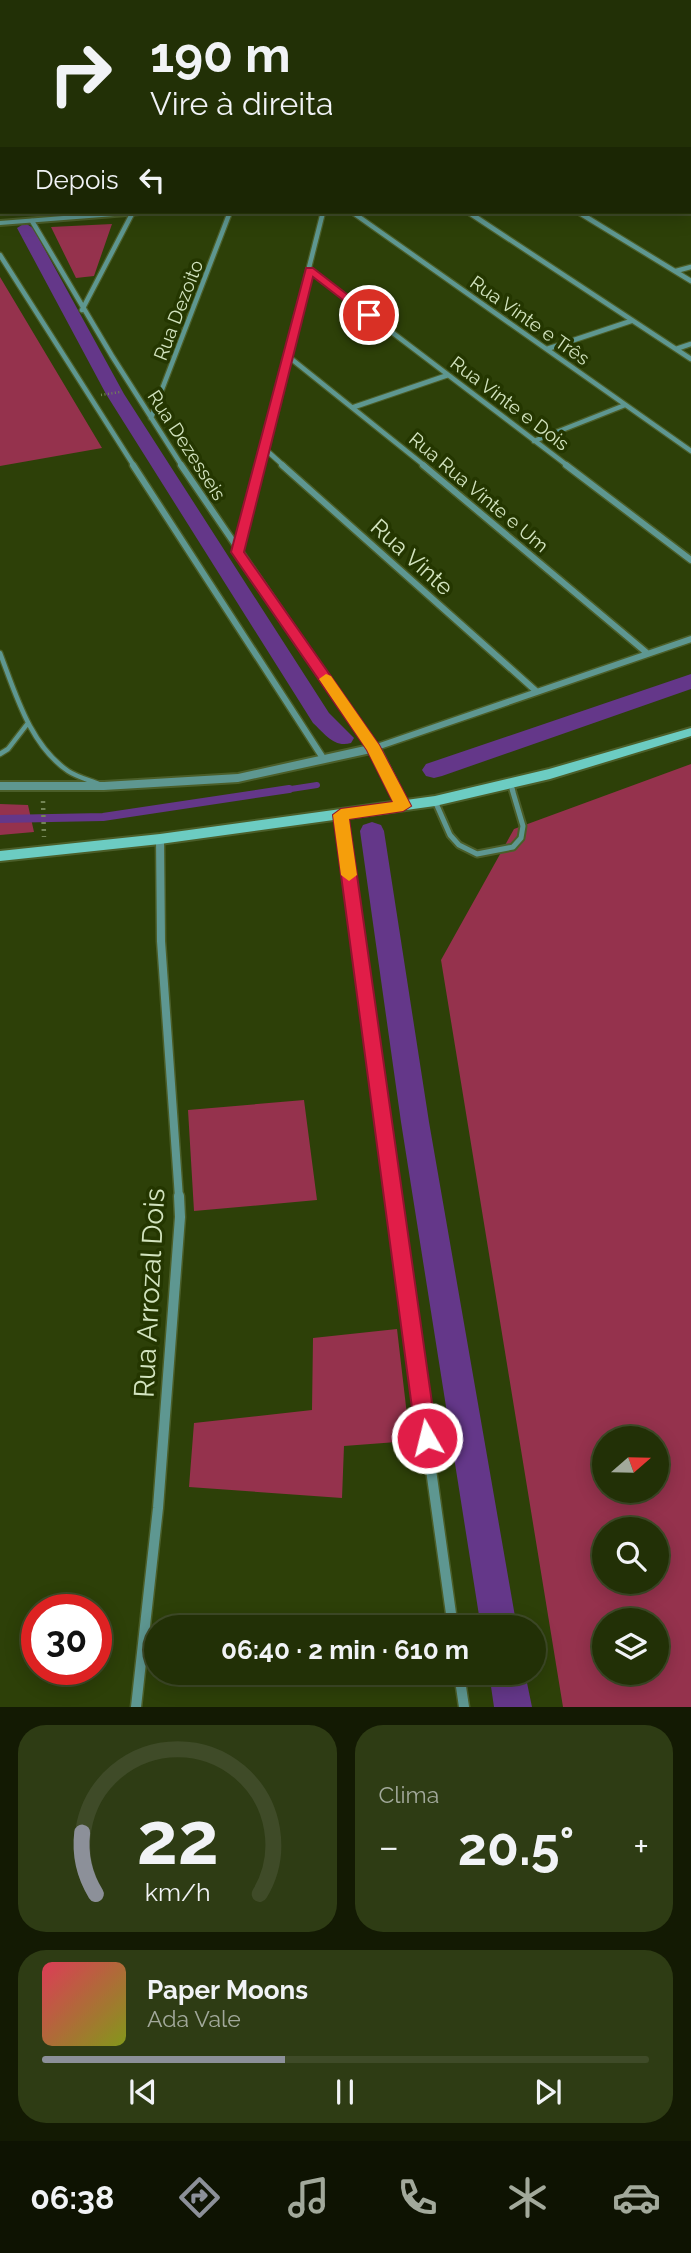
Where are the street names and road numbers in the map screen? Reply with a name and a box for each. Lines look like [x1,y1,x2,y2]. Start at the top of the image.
street label: Rua Dezoito [149,257,207,363]
street label: Rua Vinte e Três [466,271,594,369]
street label: Rua Vinte e Dois [446,351,574,455]
street label: Rua Dezesseis [143,386,231,504]
street label: Rua Rua Vinte e Um [404,427,554,557]
street label: Rua Vinte [365,513,459,601]
street label: Rua Arrozal Dois [128,1187,171,1399]

